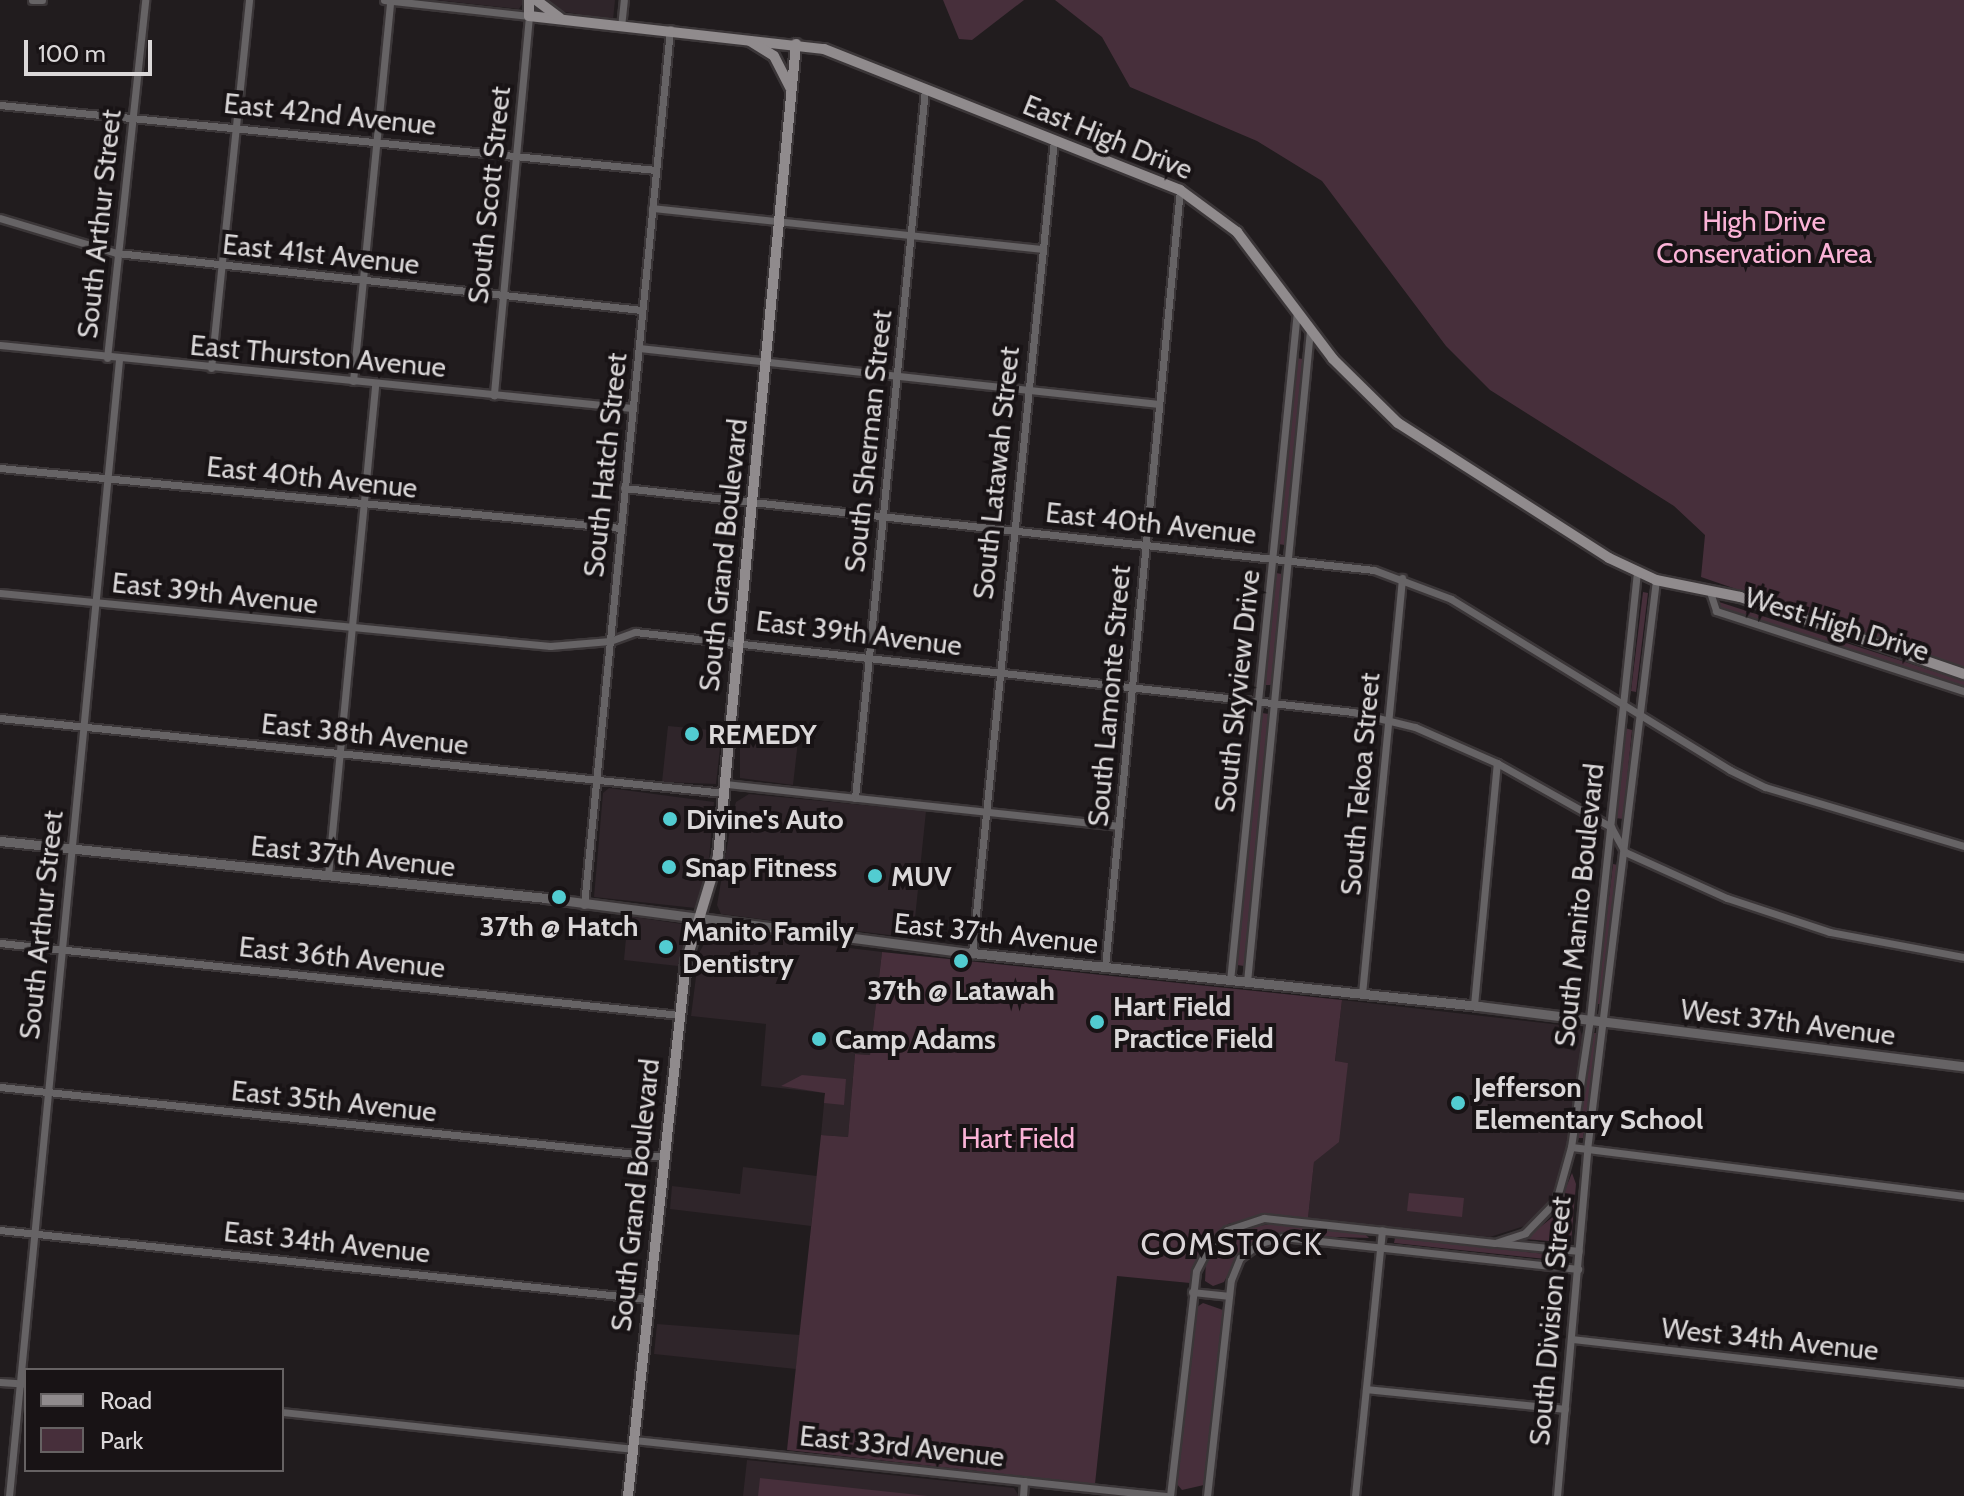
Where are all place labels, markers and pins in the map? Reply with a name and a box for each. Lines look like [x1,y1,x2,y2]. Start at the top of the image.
place label: REMEDY [708,717,817,751]
marker: REMEDY [683,725,701,743]
place label: Divine's Auto [686,802,844,836]
marker: Divine's Auto [661,810,679,828]
place label: Snap Fitness [685,850,837,884]
marker: Snap Fitness [660,858,678,876]
place label: MUV [891,859,952,893]
marker: MUV [866,867,884,885]
marker: 37th @ Hatch [550,888,568,906]
place label: 37th @ Hatch [480,909,638,943]
place label: Manito Family Dentistry [682,914,854,980]
marker: Manito Family Dentistry [657,938,675,956]
marker: 37th @ Latawah [952,952,970,970]
place label: 37th @ Latawah [867,973,1055,1007]
place label: Hart Field Practice Field [1113,989,1274,1055]
marker: Hart Field Practice Field [1088,1013,1106,1031]
place label: Camp Adams [835,1022,996,1056]
marker: Camp Adams [810,1030,828,1048]
place label: Jefferson Elementary School [1474,1070,1703,1136]
marker: Jefferson Elementary School [1449,1094,1467,1112]

